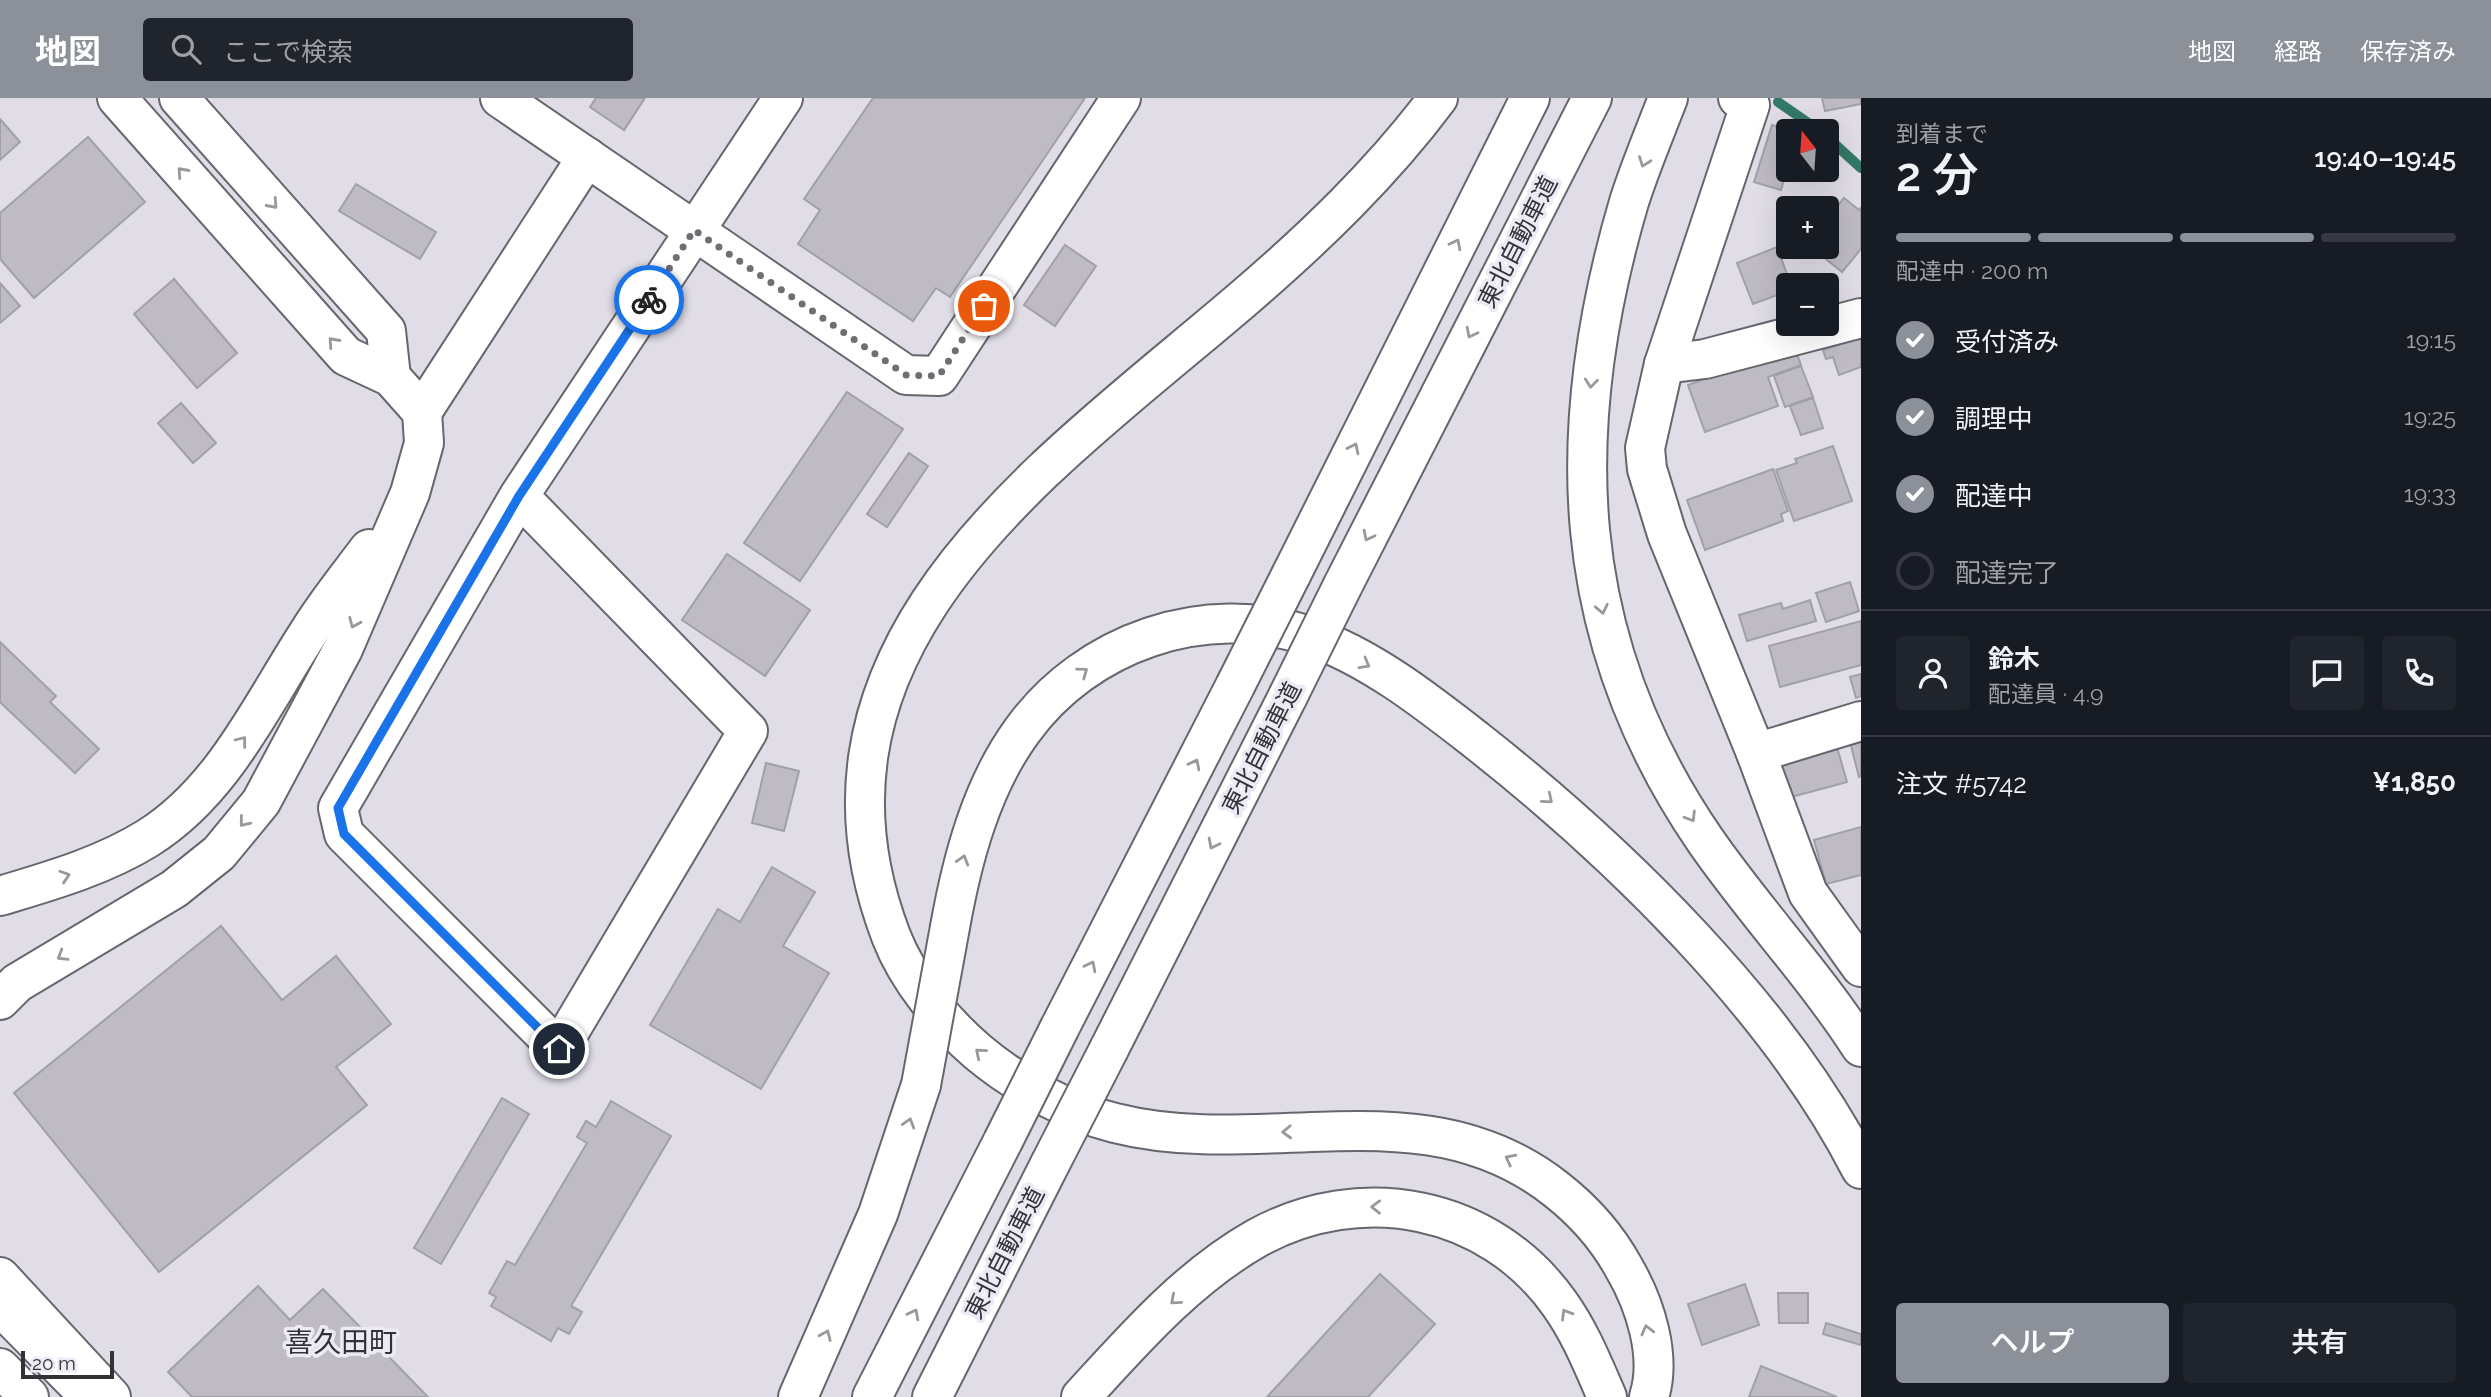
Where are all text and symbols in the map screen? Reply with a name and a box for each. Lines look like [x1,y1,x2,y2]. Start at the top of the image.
search box [143,18,633,81]
icon: search [167,30,205,68]
text: 地図 [35,32,101,71]
text: ここで検索 [223,37,353,67]
text: 地図 [2188,37,2236,66]
text: 経路 [2274,37,2322,66]
text: 保存済み [2360,37,2456,66]
north arrow [1776,119,1839,182]
map controls [1776,119,1839,336]
text: 到着まで [1896,120,1988,147]
text: 19:40–19:45 [2314,143,2456,173]
text: 2 分 [1896,148,1979,202]
one-way arrow [1638,155,1652,168]
one-way arrow [178,167,190,180]
street label: 東北自動車道 [1472,171,1563,313]
one-way arrow [265,196,277,209]
button: + [1776,196,1839,259]
one-way arrow [1447,239,1461,252]
text: 配達中 · 200 m [1896,257,2048,284]
courier [614,265,684,335]
button: − [1776,273,1839,336]
pin [954,276,1014,336]
icon: bike [630,281,668,319]
icon: bag [965,287,1003,325]
icon: check [1896,321,1934,359]
one-way arrow [1466,326,1480,338]
text: 19:15 [2406,326,2456,353]
text: 受付済み [1955,327,2059,357]
one-way arrow [329,337,342,350]
one-way arrow [1584,377,1599,388]
icon: check [1896,398,1934,436]
text: 19:25 [2404,403,2456,430]
text: 調理中 [1955,404,2033,434]
one-way arrow [1345,443,1359,455]
icon: check [1896,475,1934,513]
text: 19:33 [2404,480,2456,507]
text: 配達中 [1955,481,2033,511]
one-way arrow [1363,529,1376,541]
text: 配達完了 [1955,558,2059,588]
one-way arrow [1594,603,1609,615]
one-way arrow [348,616,362,629]
button: person [1896,636,1970,710]
button: chat [2290,636,2364,710]
button: phone [2382,636,2456,710]
text: 鈴木 [1988,644,2040,674]
one-way arrow [1358,656,1371,669]
one-way arrow [1075,668,1087,680]
street label: 東北自動車道 [1216,677,1307,819]
text: 配達員 · 4.9 [1988,680,2103,707]
one-way arrow [234,736,247,748]
one-way arrow [1187,759,1201,771]
text: ¥1,850 [2373,767,2456,797]
text: 注文 #5742 [1896,769,2027,799]
one-way arrow [1540,790,1553,803]
one-way arrow [1682,809,1695,822]
one-way arrow [240,815,253,827]
one-way arrow [1207,837,1221,849]
one-way arrow [955,854,969,867]
one-way arrow [59,870,71,884]
one-way arrow [57,947,70,960]
one-way arrow [1083,961,1096,973]
pin [529,1019,589,1079]
icon: home [540,1030,578,1068]
one-way arrow [975,1049,988,1061]
one-way arrow [901,1117,916,1129]
one-way arrow [1281,1125,1292,1140]
one-way arrow [1505,1154,1517,1168]
street label: 東北自動車道 [959,1182,1050,1324]
one-way arrow [1370,1200,1381,1215]
one-way arrow [1170,1292,1183,1304]
button: ヘルプ [1896,1303,2169,1383]
button: 共有 [2183,1303,2456,1383]
one-way arrow [1561,1308,1574,1321]
one-way arrow [906,1309,920,1321]
one-way arrow [1641,1324,1655,1336]
district label: 喜久田町 [285,1326,397,1359]
one-way arrow [818,1329,832,1342]
scale bar [21,1348,114,1380]
text: 20 m [32,1352,76,1374]

